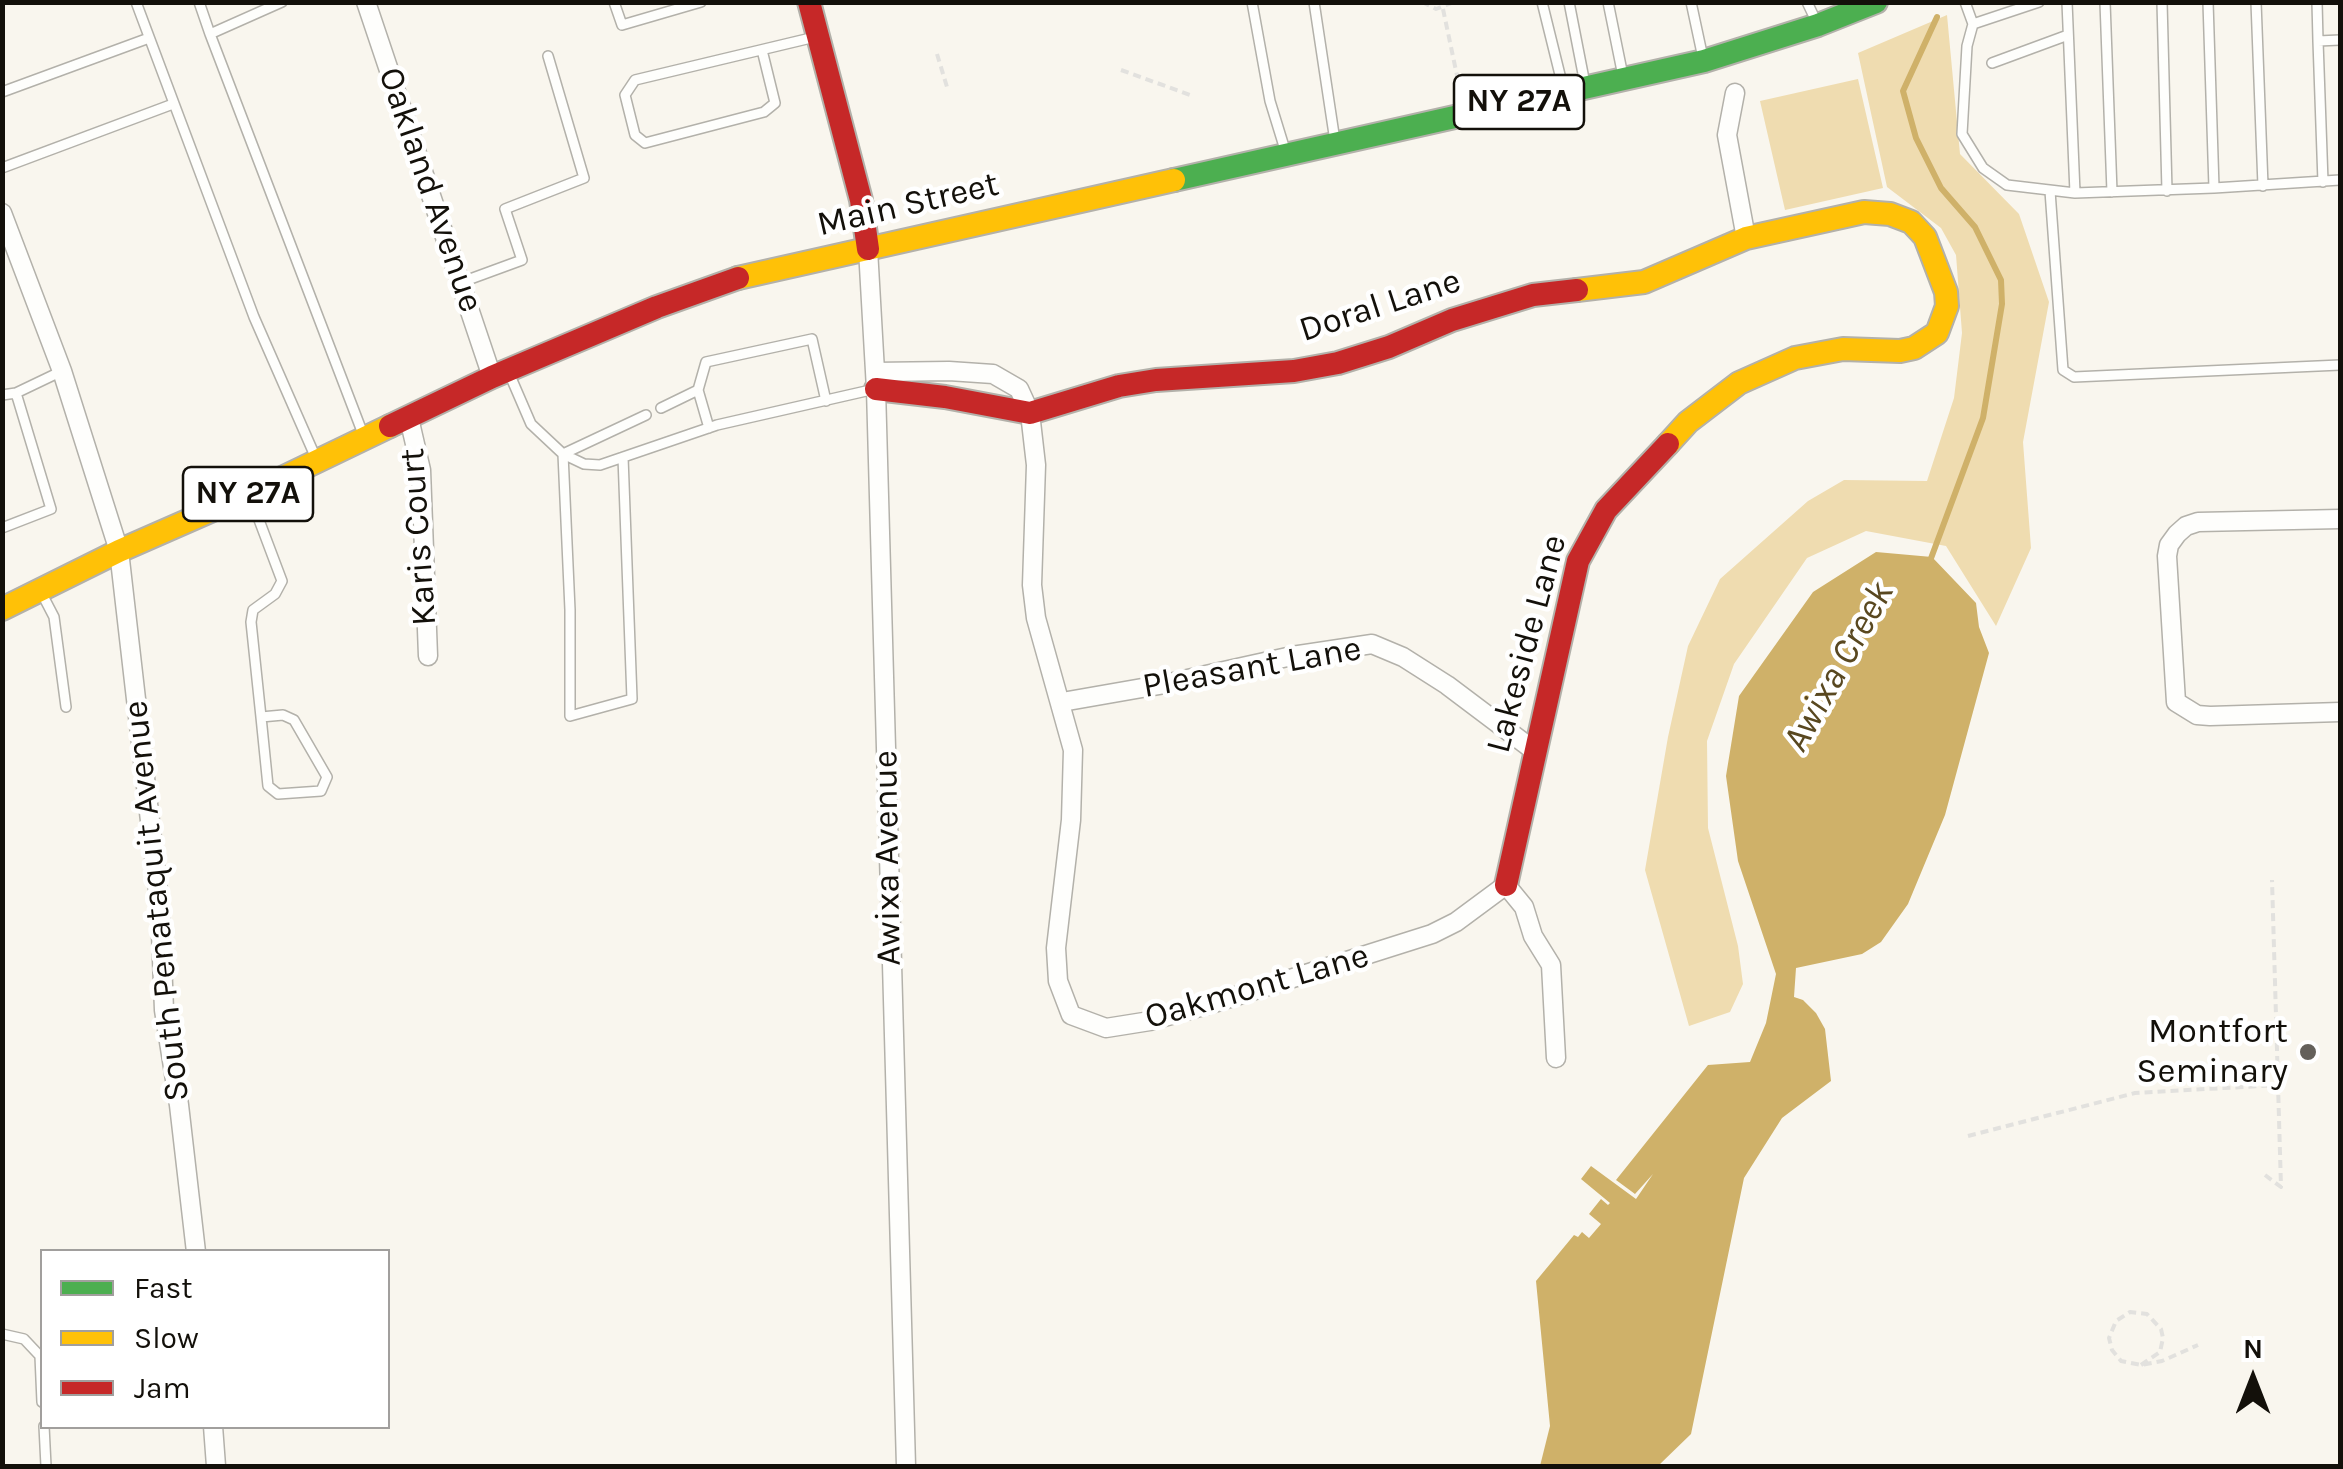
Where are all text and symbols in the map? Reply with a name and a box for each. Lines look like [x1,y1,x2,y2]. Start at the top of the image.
street label: Oakland Avenue [368,62,492,318]
road number: NY 27A [1454,75,1584,129]
street label: Main Street [813,164,1003,246]
street label: Doral Lane [1294,260,1466,352]
street label: Karis Court [392,447,446,627]
road number: NY 27A [183,467,313,521]
street label: Lakeside Lane [1478,530,1576,758]
water label: Awixa Creek [1774,574,1904,760]
street label: Pleasant Lane [1139,628,1365,708]
street label: South Penataquit Avenue [115,698,199,1104]
street label: Awixa Avenue [865,750,911,966]
street label: Oakmont Lane [1140,935,1374,1039]
place label: Montfort Seminary [2136,1011,2288,1093]
marker: Montfort Seminary [2297,1041,2319,1063]
legend [40,1249,390,1429]
text: Fast [134,1270,193,1306]
text: Slow [134,1320,199,1356]
north arrow [2203,1329,2303,1429]
text: N [2243,1332,2263,1365]
text: Jam [134,1370,191,1406]

